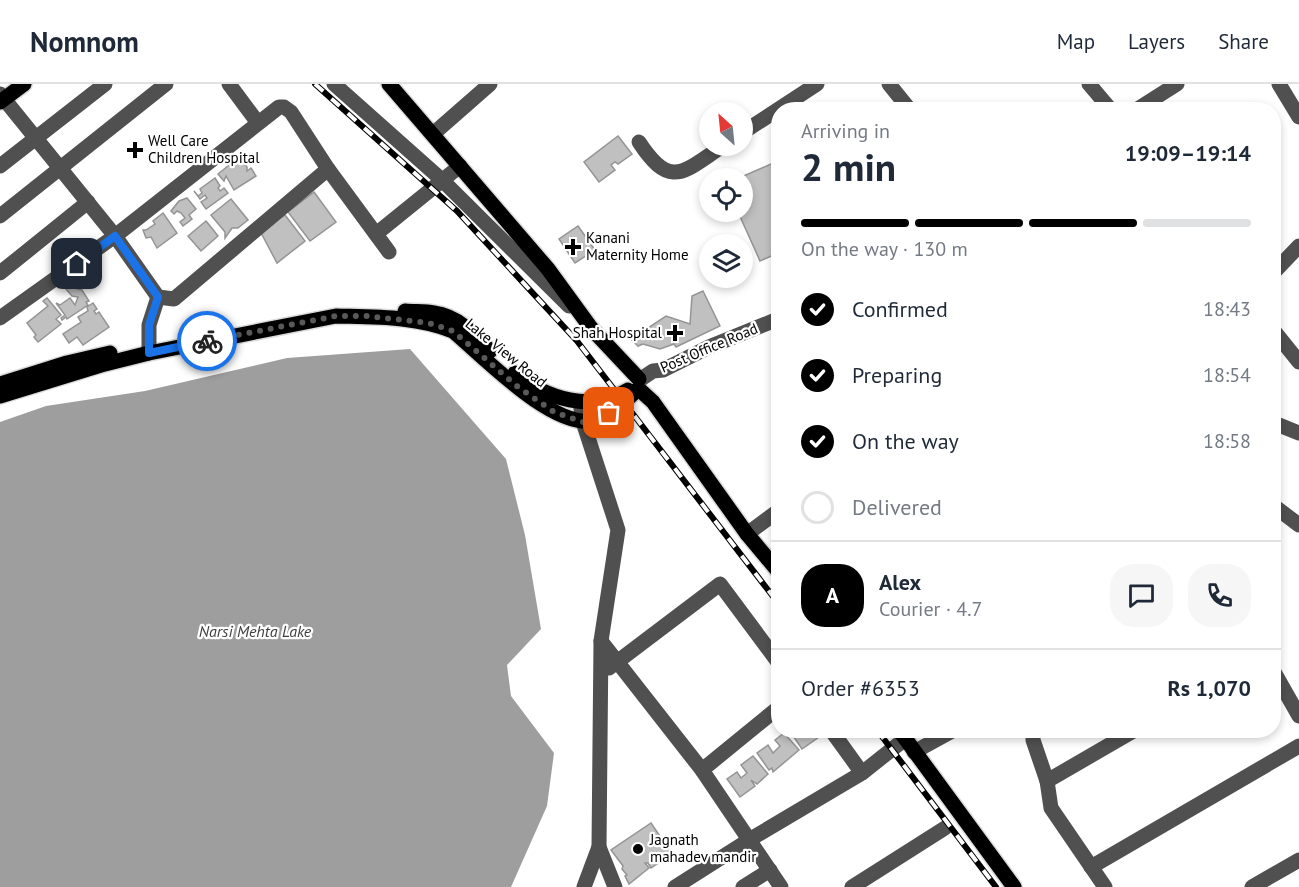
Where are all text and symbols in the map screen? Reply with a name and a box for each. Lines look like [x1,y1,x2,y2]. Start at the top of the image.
text: Nomnom [30,23,139,60]
text: Map [1057,28,1095,55]
text: Layers [1128,28,1185,55]
text: Share [1218,28,1269,55]
north arrow [699,102,753,156]
map controls [699,102,753,288]
text: Arriving in [801,118,890,144]
place label: Well Care Children Hospital [148,131,260,167]
text: 19:09–19:14 [1125,139,1251,167]
marker: Well Care Children Hospital [126,141,144,159]
text: 2 min [801,141,896,192]
button: locate [699,168,753,222]
place label: Kanani Maternity Home [586,228,689,264]
button: layers [699,234,753,288]
text: On the way · 130 m [801,236,968,262]
pin [51,238,102,289]
marker: Kanani Maternity Home [564,238,582,256]
icon: home [60,247,93,280]
icon: check [801,293,834,326]
text: Confirmed [852,295,948,323]
text: 18:43 [1203,296,1251,322]
courier [177,311,237,371]
street label: Lake View Road [462,314,551,391]
street label: Post Office Road [657,318,760,377]
place label: Shah Hospital [573,323,663,342]
marker: Shah Hospital [666,324,684,342]
icon: bike [191,325,224,358]
icon: check [801,359,834,392]
text: Preparing [852,361,942,389]
text: 18:54 [1203,362,1251,388]
pin [583,387,634,438]
icon: bag [592,396,625,429]
icon: check [801,425,834,458]
text: On the way [852,427,959,455]
text: 18:58 [1203,428,1251,454]
text: Delivered [852,493,942,521]
button: chat [1110,564,1173,627]
button: phone [1188,564,1251,627]
text: Alex [879,568,921,596]
text: A [826,581,839,609]
text: Courier · 4.7 [879,596,982,622]
water label: Narsi Mehta Lake [199,621,312,641]
text: Order #6353 [801,674,920,702]
text: Rs 1,070 [1167,674,1251,702]
place label: Jagnath mahadev mandir [649,830,756,866]
marker: Jagnath mahadev mandir [631,842,645,856]

